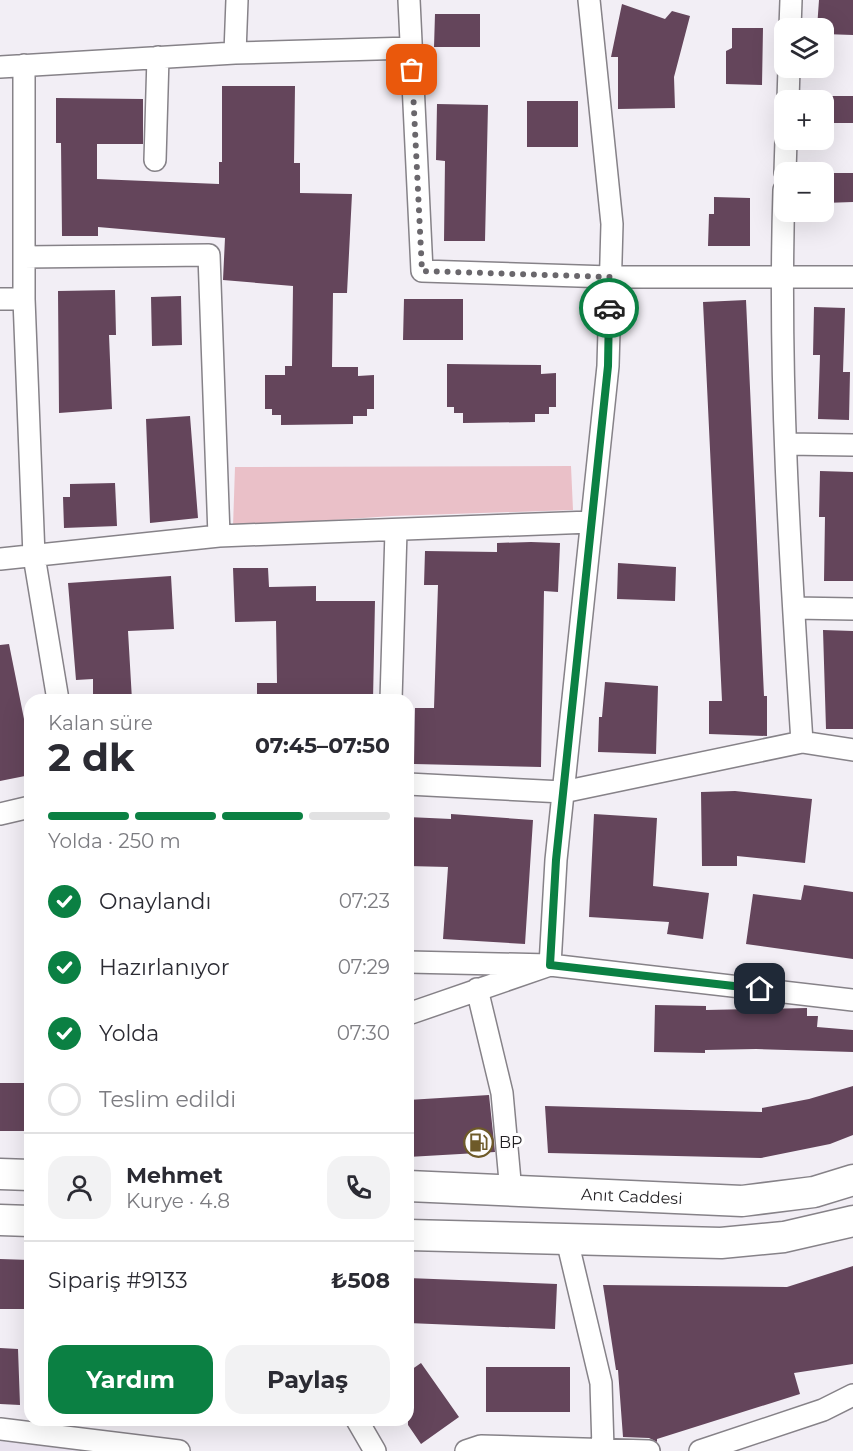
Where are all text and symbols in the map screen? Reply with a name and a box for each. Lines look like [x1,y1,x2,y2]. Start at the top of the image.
map controls [774,18,834,222]
button: layers [774,18,834,78]
pin [386,44,437,95]
icon: bag [395,53,428,86]
button: + [774,90,834,150]
button: − [774,162,834,222]
courier [579,278,639,338]
icon: car [593,292,626,325]
text: Kalan süre [48,711,153,735]
text: 07:45–07:50 [255,732,390,759]
text: 2 dk [48,733,135,781]
text: Yolda · 250 m [48,829,181,853]
icon: check [48,885,81,918]
text: Onaylandı [99,888,211,915]
text: 07:23 [339,889,390,913]
icon: check [48,951,81,984]
text: Hazırlanıyor [99,954,229,981]
text: 07:29 [338,955,390,979]
pin [734,963,785,1014]
icon: home [743,972,776,1005]
icon: check [48,1017,81,1050]
text: Yolda [99,1020,159,1047]
text: 07:30 [337,1021,390,1045]
text: Teslim edildi [99,1086,236,1113]
fuel station icon: BP [462,1126,494,1158]
place label: BP [499,1133,523,1152]
button: person [48,1156,111,1219]
button: phone [327,1156,390,1219]
text: Mehmet [126,1162,223,1189]
street label: Anıt Caddesi [581,1185,683,1208]
text: Kurye · 4.8 [126,1189,230,1213]
text: Sipariş #9133 [48,1267,188,1294]
text: ₺508 [331,1267,390,1294]
button: Yardım [48,1345,213,1414]
button: Paylaş [225,1345,390,1414]

